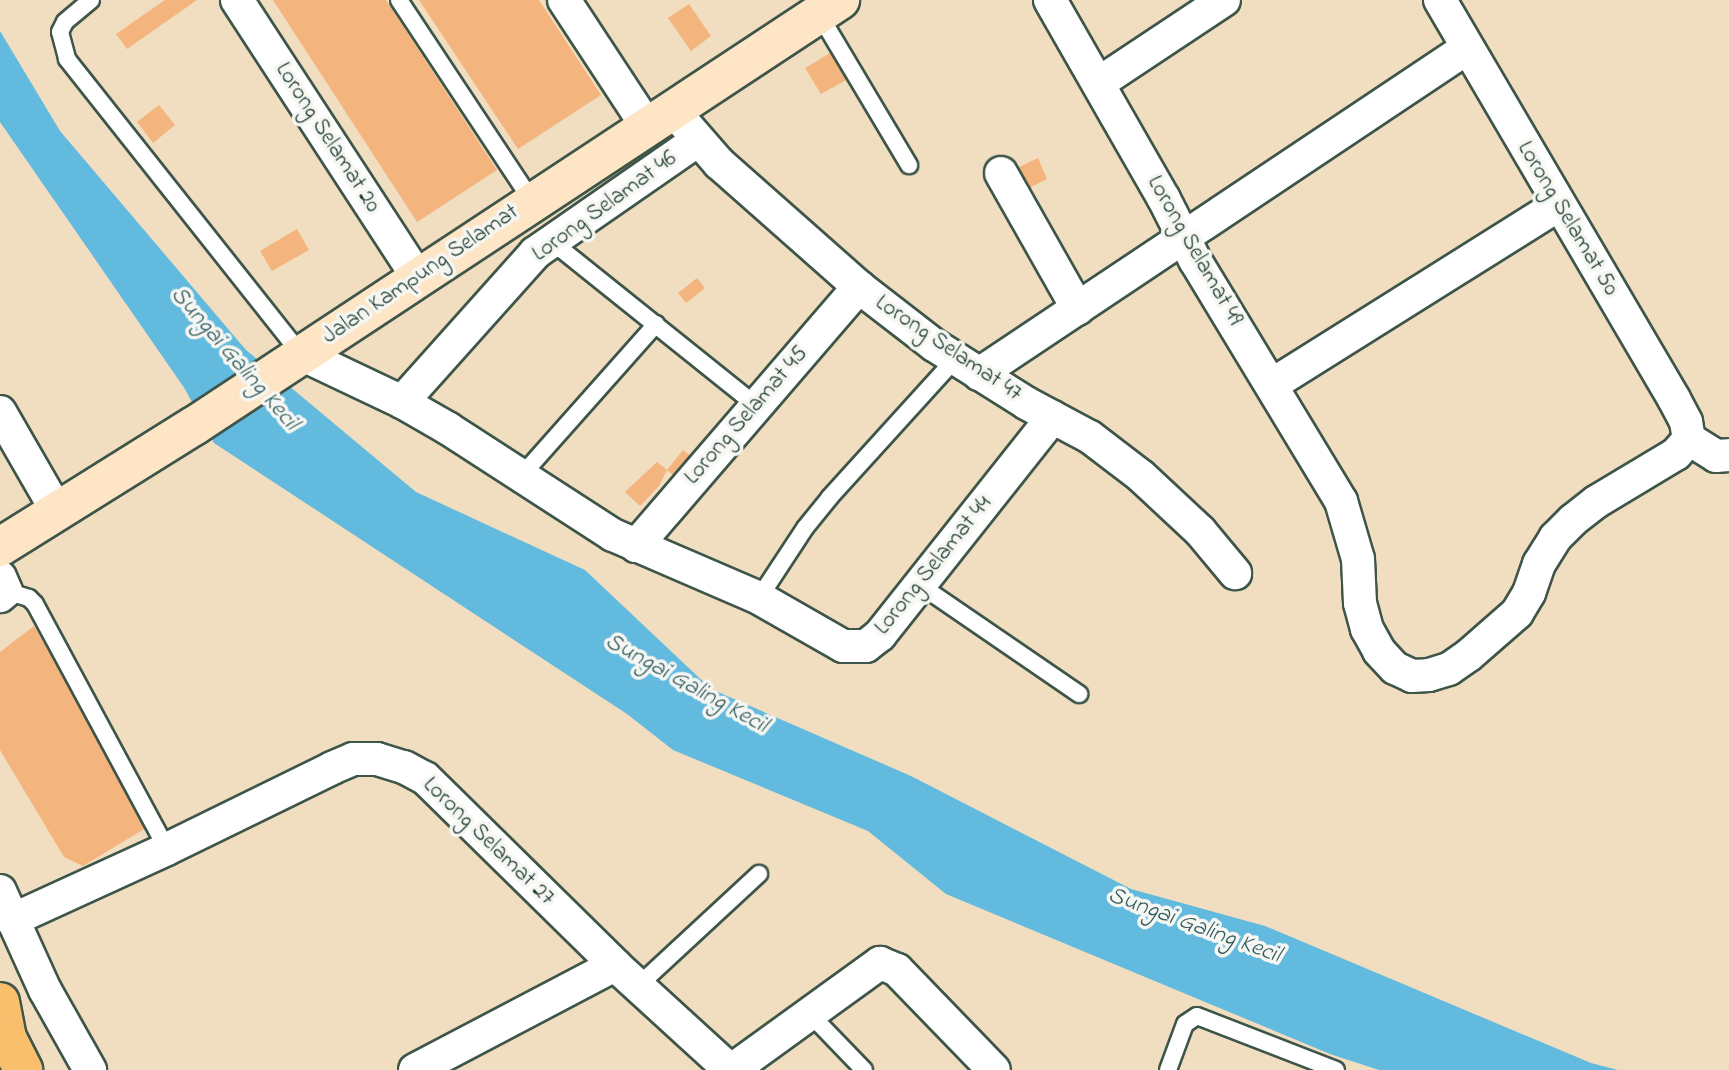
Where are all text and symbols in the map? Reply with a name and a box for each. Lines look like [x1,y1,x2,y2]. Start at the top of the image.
street label: Lorong Selamat 20 [268,58,386,218]
street label: Lorong Selamat 50 [1510,137,1624,301]
street label: Lorong Selamat 46 [527,145,683,269]
street label: Lorong Selamat 49 [1140,171,1248,331]
street label: Jalan Kampung Selamat [318,199,524,351]
water label: Sungai Galing Kecil [164,281,304,437]
street label: Lorong Selamat 47 [869,290,1027,408]
street label: Lorong Selamat 45 [679,341,815,491]
street label: Lorong Selamat 44 [869,491,999,641]
water label: Sungai Galing Kecil [600,627,772,741]
street label: Lorong Selamat 27 [416,772,560,912]
water label: Sungai Galing Kecil [1104,881,1284,971]

